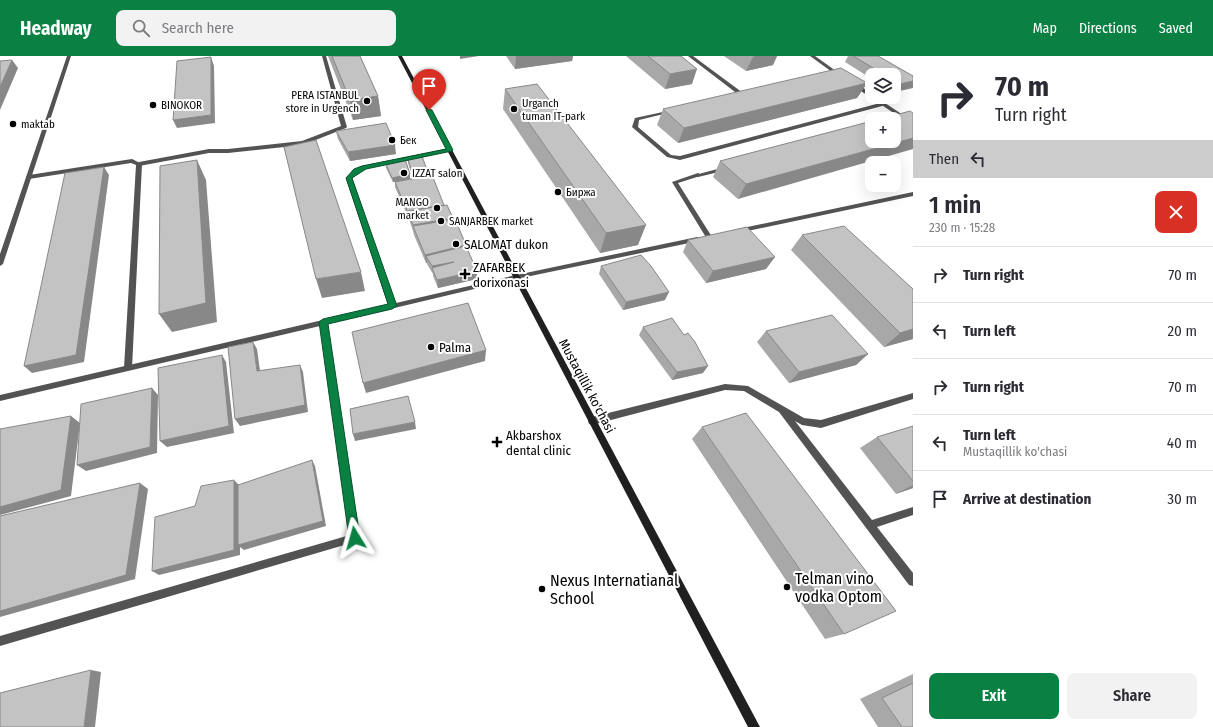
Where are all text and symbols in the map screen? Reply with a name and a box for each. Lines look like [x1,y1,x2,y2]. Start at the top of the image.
search box [116,10,396,46]
text: Headway [20,17,92,40]
icon: search [130,17,152,39]
text: Search here [162,19,234,37]
text: Map [1033,20,1057,37]
text: Directions [1079,20,1137,37]
text: Saved [1159,20,1193,37]
map controls [865,68,901,192]
button: layers [865,68,901,104]
pin [412,69,446,110]
text: 70 m [995,70,1049,103]
icon: right [929,72,981,124]
icon: arrive [418,75,440,97]
place label: PERA ISTANBUL store in Urgench [285,89,359,115]
marker: PERA ISTANBUL store in Urgench [362,96,372,106]
place label: Urganch tuman IT-park [522,97,586,123]
place label: BINOKOR [161,99,202,112]
marker: BINOKOR [148,100,158,110]
marker: Urganch tuman IT-park [509,104,519,114]
text: Turn right [995,104,1067,126]
button: + [865,112,901,148]
place label: maktab [21,118,55,131]
marker: maktab [8,119,18,129]
place label: Бек [400,134,417,147]
marker: Бек [387,135,397,145]
icon: left [967,148,989,170]
text: Then [929,150,959,168]
button: − [865,156,901,192]
place label: IZZAT salon [412,167,462,180]
marker: IZZAT salon [399,168,409,178]
place label: Биржа [566,186,596,199]
marker: Биржа [553,187,563,197]
text: 1 min [929,191,981,219]
button: close [1155,191,1197,233]
place label: MANGO market [396,196,429,222]
marker: MANGO market [432,203,442,213]
place label: SANJARBEK market [449,215,533,228]
marker: SANJARBEK market [436,216,446,226]
text: 230 m · 15:28 [929,220,995,235]
place label: SALOMAT dukon [464,237,548,252]
marker: SALOMAT dukon [451,239,461,249]
place label: ZAFARBEK dorixonasi [473,260,529,290]
icon: right [929,264,951,286]
text: Turn right [963,266,1024,284]
text: 70 m [1168,266,1197,284]
marker: ZAFARBEK dorixonasi [460,269,470,279]
icon: left [929,320,951,342]
text: Turn left [963,322,1016,340]
text: 20 m [1168,322,1197,340]
street label: Mustaqillik ko'chasi [556,336,618,436]
place label: Palma [439,340,471,355]
marker: Palma [426,342,436,352]
icon: right [929,376,951,398]
text: Turn right [963,378,1024,396]
text: 70 m [1168,378,1197,396]
text: Turn left [963,426,1016,444]
place label: Akbarshox dental clinic [506,428,572,458]
icon: left [929,432,951,454]
text: 40 m [1167,434,1197,452]
marker: Akbarshox dental clinic [491,436,503,448]
text: Mustaqillik ko'chasi [963,444,1067,459]
icon: arrive [929,488,951,510]
text: Arrive at destination [963,490,1091,508]
text: 30 m [1167,490,1197,508]
position arrow [334,517,376,559]
place label: Telman vino vodka Optom [795,569,882,606]
place label: Nexus Internatianal School [550,571,678,608]
marker: Telman vino vodka Optom [782,582,792,592]
marker: Nexus Internatianal School [537,584,547,594]
button: Exit [929,673,1059,719]
button: Share [1067,673,1197,719]

